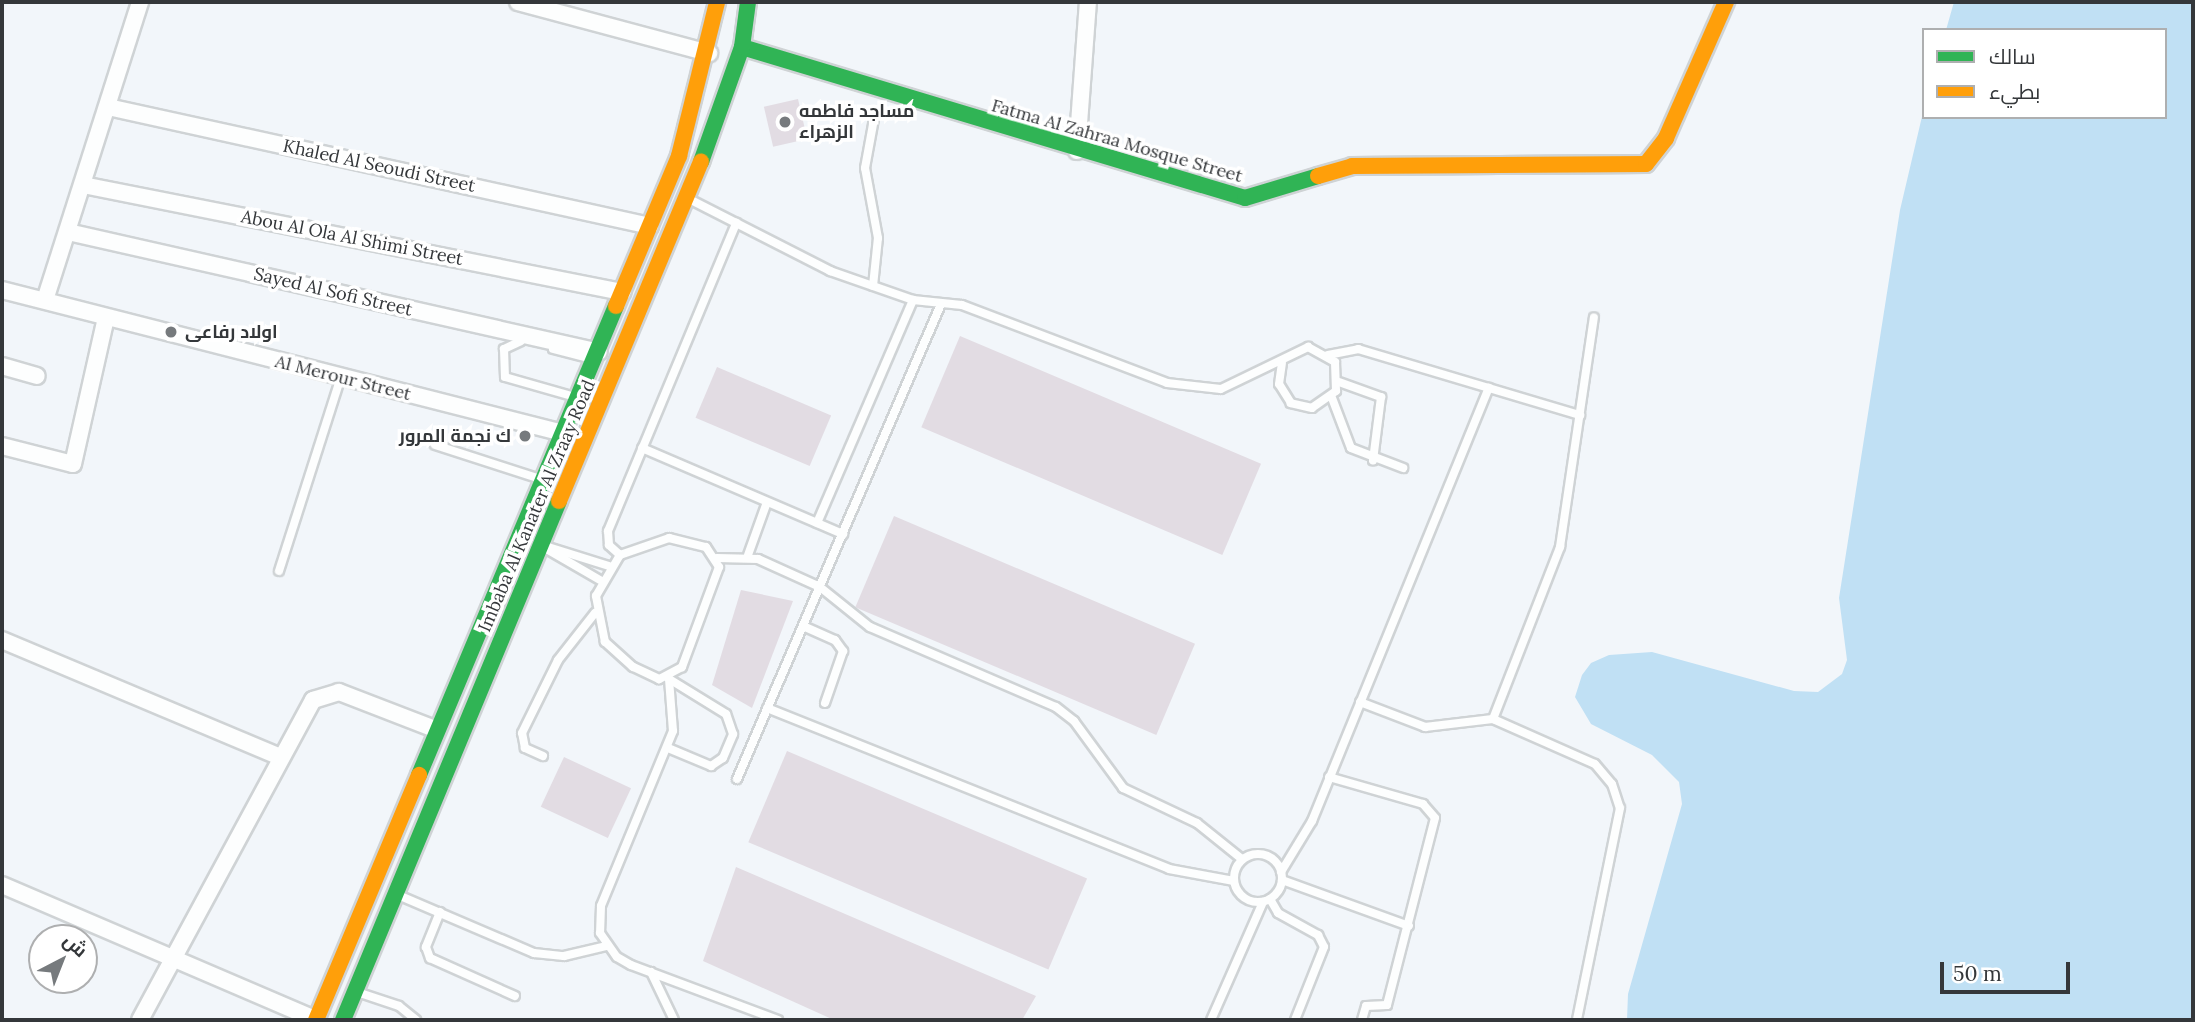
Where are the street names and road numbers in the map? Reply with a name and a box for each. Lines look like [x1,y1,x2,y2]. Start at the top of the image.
street label: Fatma Al Zahraa Mosque Street [989,95,1245,187]
street label: Khaled Al Seoudi Street [281,135,477,197]
street label: Abou Al Ola Al Shimi Street [239,206,465,270]
street label: Sayed Al Sofi Street [251,263,415,321]
street label: Al Merour Street [273,351,413,405]
street label: Imbaba Al Kanater Al Zraay Road [474,377,600,635]

